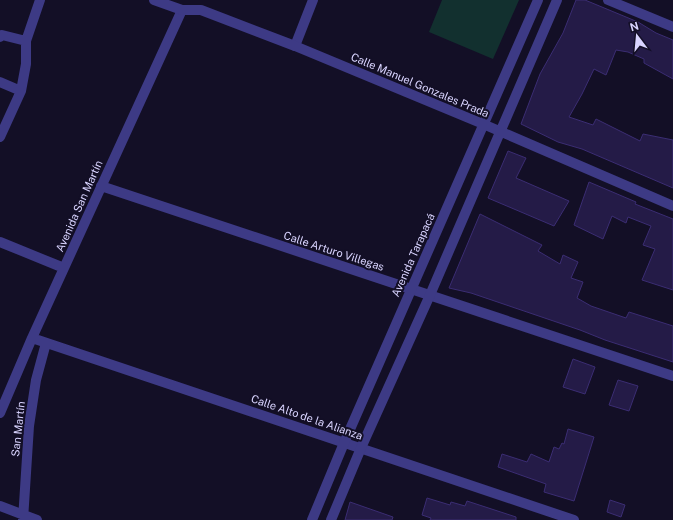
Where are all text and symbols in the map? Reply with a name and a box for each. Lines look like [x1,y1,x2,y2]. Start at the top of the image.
north arrow [617,16,657,56]
text: N [628,19,640,33]
street label: Calle Manuel Gonzales Prada [349,50,491,120]
street label: Avenida San Martín [53,158,105,254]
street label: Avenida Tarapacá [389,211,437,299]
street label: Calle Arturo Villegas [282,229,386,273]
street label: Calle Alto de la Alianza [250,392,364,442]
street label: San Martín [9,401,27,457]

